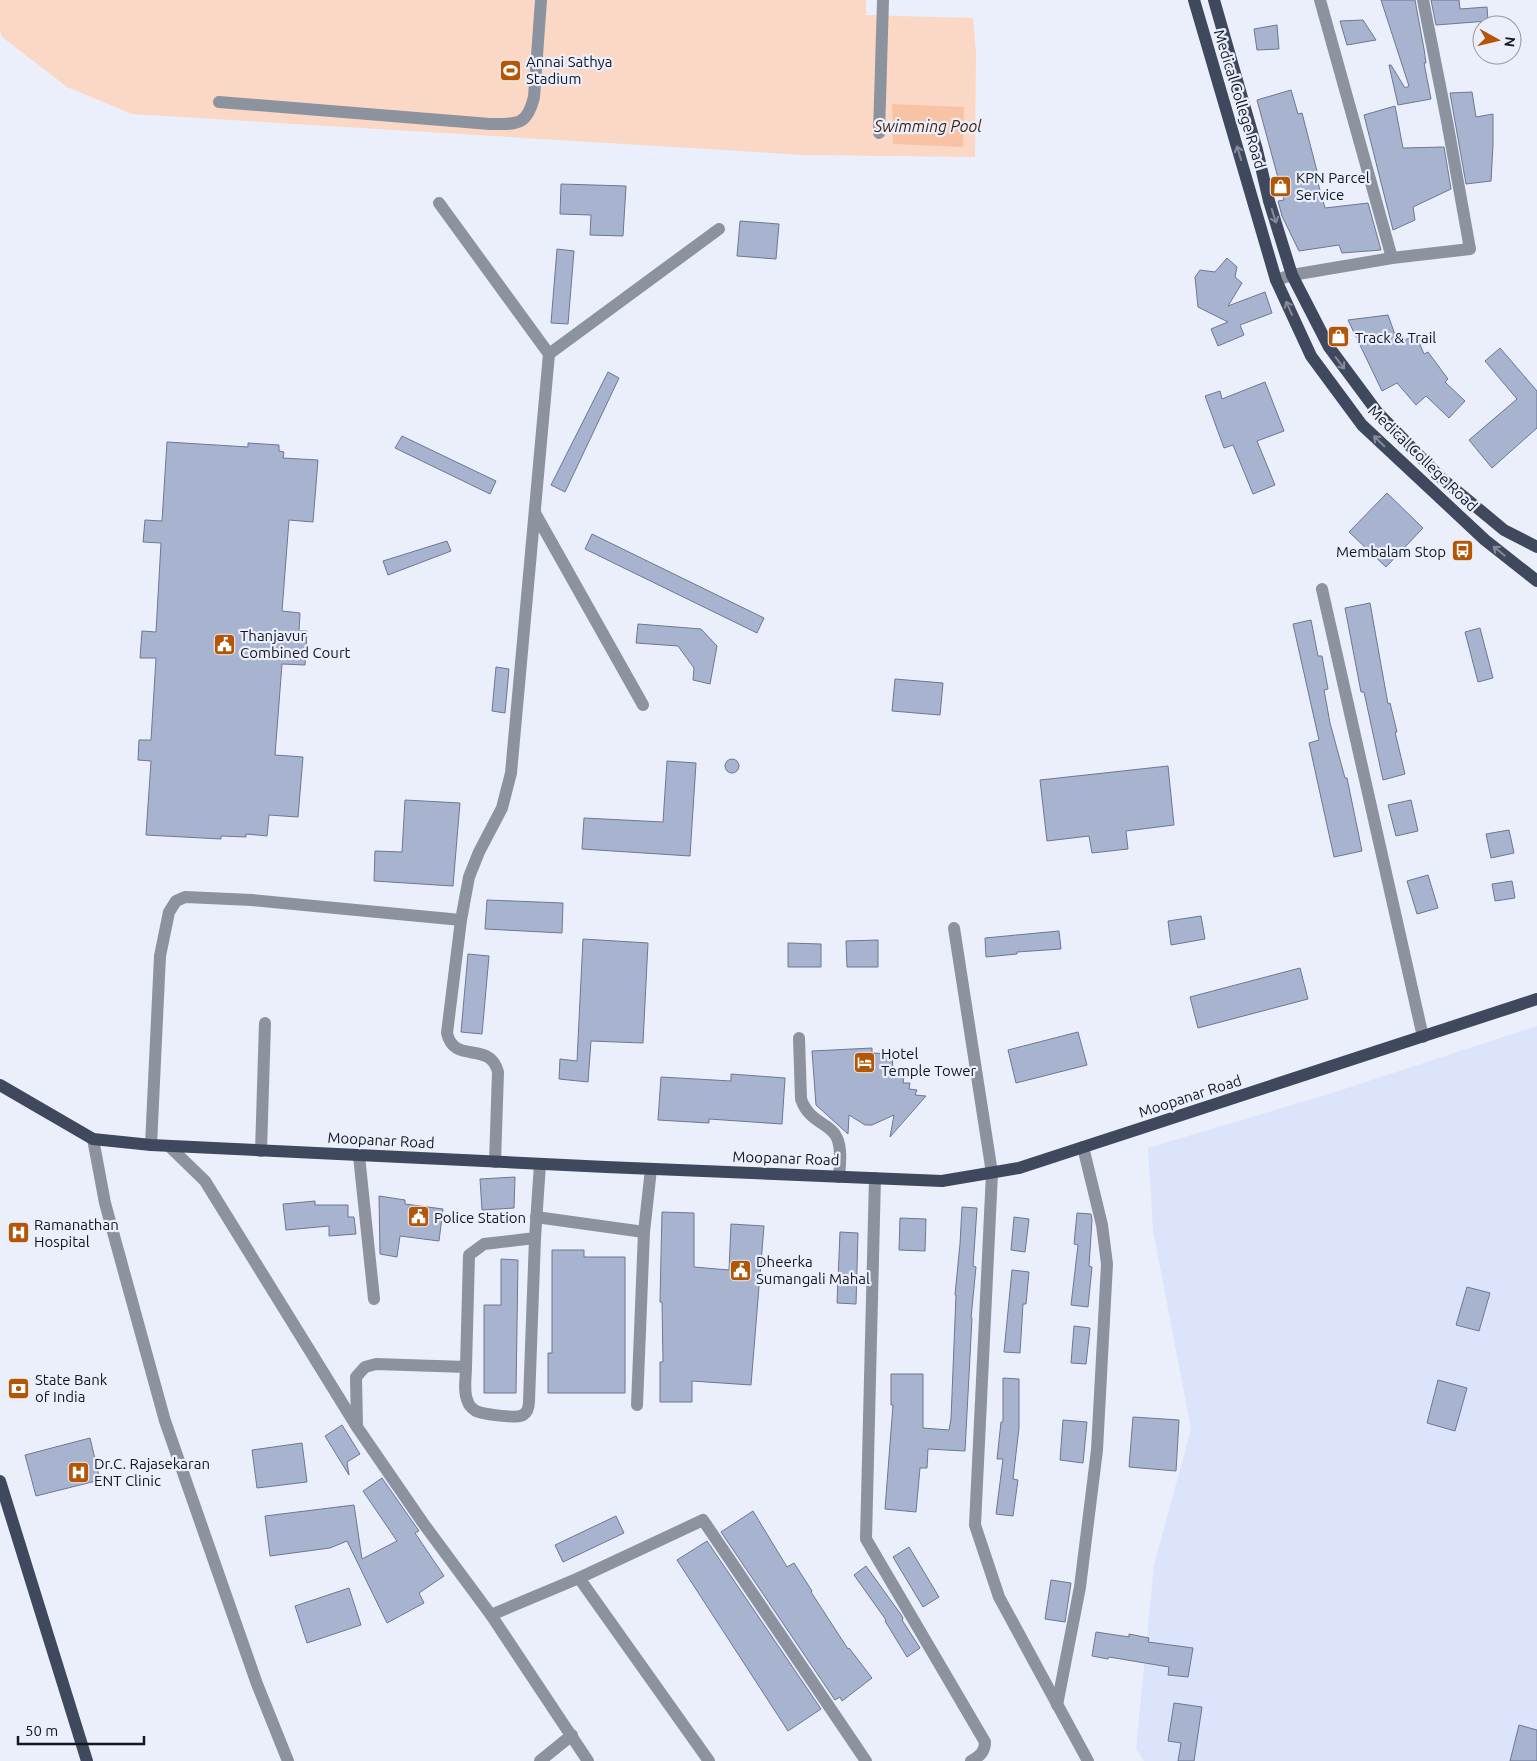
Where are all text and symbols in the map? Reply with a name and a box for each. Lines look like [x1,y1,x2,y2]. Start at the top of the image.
north arrow [1472,15,1522,65]
street label: Medical College Road [1211,27,1269,171]
text: N [1501,36,1519,48]
place label: Annai Sathya Stadium [526,53,613,87]
sports icon: Annai Sathya Stadium [498,58,522,82]
water label: Swimming Pool [873,117,982,135]
one-way arrow [1234,146,1244,162]
place label: KPN Parcel Service [1296,169,1370,203]
shop icon: KPN Parcel Service [1268,174,1292,198]
one-way arrow [1269,207,1279,223]
one-way arrow [1283,301,1293,316]
shop icon: Track & Trail [1327,325,1351,349]
place label: Track & Trail [1355,329,1436,346]
one-way arrow [1335,356,1345,370]
street label: Medical College Road [1365,402,1481,514]
one-way arrow [1373,435,1386,447]
bus stop icon: Membalam Stop [1450,539,1474,563]
place label: Membalam Stop [1336,543,1446,560]
one-way arrow [1493,545,1506,556]
place label: Thanjavur Combined Court [240,627,351,661]
public building icon: Thanjavur Combined Court [212,632,236,656]
place label: Hotel Temple Tower [881,1045,977,1079]
hotel icon: Hotel Temple Tower [853,1050,877,1074]
street label: Moopanar Road [1136,1071,1244,1121]
street label: Moopanar Road [327,1129,435,1151]
street label: Moopanar Road [732,1148,840,1168]
public building icon: Police Station [406,1205,430,1229]
place label: Police Station [434,1209,526,1226]
place label: Ramanathan Hospital [34,1216,119,1250]
hospital icon: Ramanathan Hospital [6,1221,30,1245]
place label: Dheerka Sumangali Mahal [756,1253,870,1287]
public building icon: Dheerka Sumangali Mahal [728,1258,752,1282]
place label: State Bank of India [35,1371,108,1405]
bank icon: State Bank of India [7,1376,31,1400]
place label: Dr.C. Rajasekaran ENT Clinic [94,1455,210,1489]
hospital icon: Dr.C. Rajasekaran ENT Clinic [66,1460,90,1484]
scale bar [18,1714,144,1746]
text: 50 m [25,1722,58,1739]

